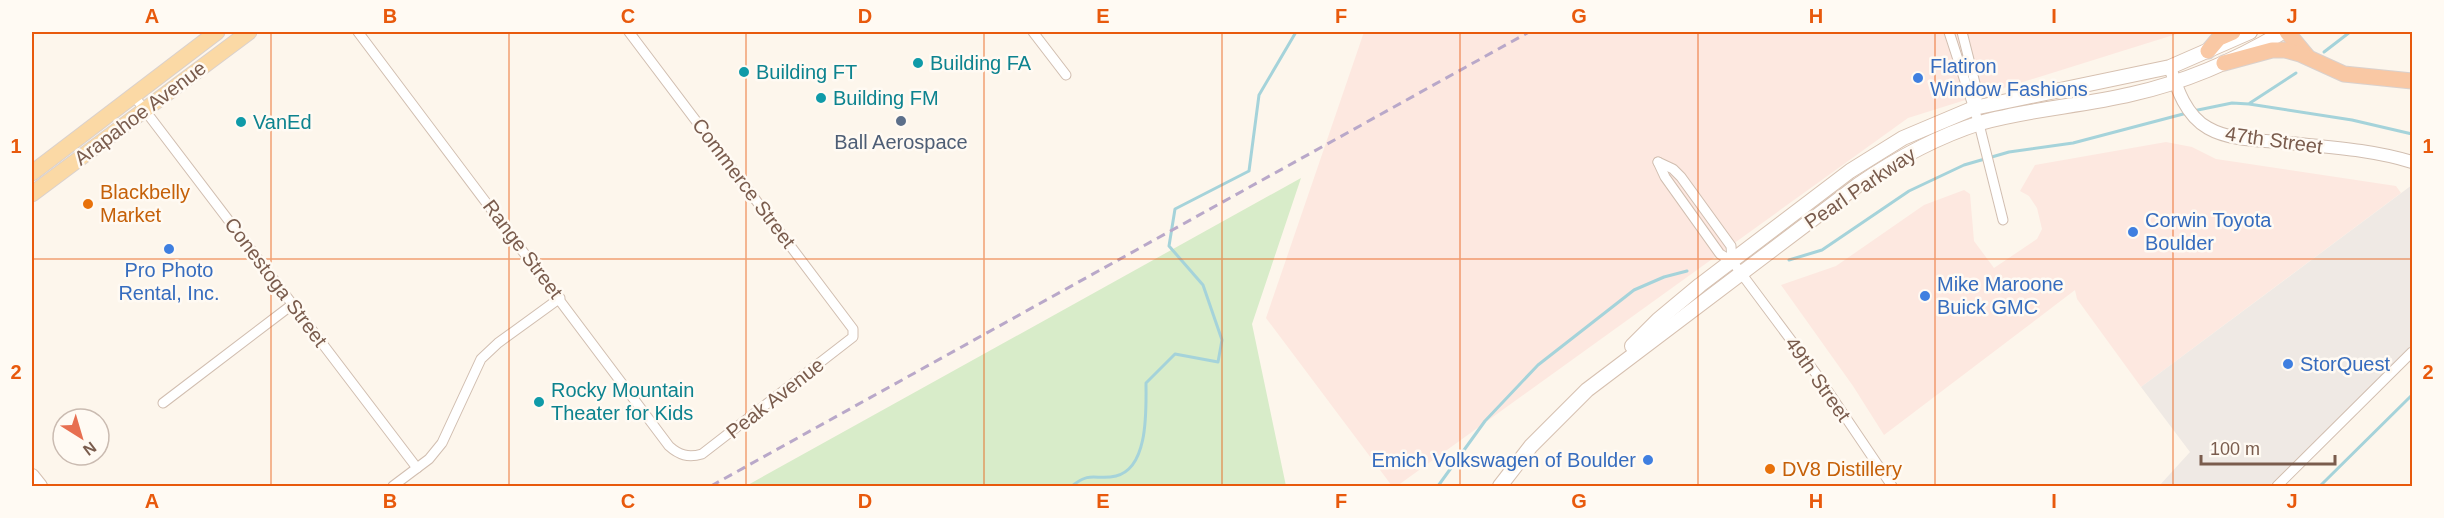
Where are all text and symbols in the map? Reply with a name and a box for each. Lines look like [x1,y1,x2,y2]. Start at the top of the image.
text: A [145,5,159,27]
text: B [383,5,397,27]
text: C [621,5,635,27]
text: D [858,5,872,27]
text: E [1096,5,1110,27]
text: F [1335,5,1347,27]
text: G [1571,5,1587,27]
text: H [1809,5,1823,27]
text: I [2051,5,2057,27]
text: J [2286,5,2298,27]
place label: Building FA [930,52,1032,74]
place label: Flatiron Window Fashions [1930,55,2088,100]
street label: Arapahoe Avenue [70,56,210,170]
marker: Building FA [911,56,925,70]
place label: Building FT [756,61,857,83]
marker: Building FT [737,65,751,79]
marker: Flatiron Window Fashions [1911,71,1925,85]
place label: Building FM [833,87,939,109]
marker: Building FM [814,91,828,105]
place label: VanEd [253,111,312,133]
street label: Commerce Street [688,114,800,253]
marker: Ball Aerospace [894,114,908,128]
marker: VanEd [234,115,248,129]
street label: 47th Street [2224,122,2324,158]
place label: Ball Aerospace [834,131,968,153]
text: 1 [10,135,22,157]
text: 1 [2422,135,2434,157]
street label: Pearl Parkway [1800,143,1920,233]
place label: Blackbelly Market [100,181,190,226]
street label: Range Street [479,195,568,303]
marker: Blackbelly Market [81,197,95,211]
place label: Corwin Toyota Boulder [2145,209,2272,254]
street label: Conestoga Street [220,213,332,351]
marker: Corwin Toyota Boulder [2126,225,2140,239]
marker: Pro Photo Rental, Inc. [162,242,176,256]
place label: Pro Photo Rental, Inc. [118,259,220,304]
place label: Mike Maroone Buick GMC [1937,273,2064,318]
marker: Mike Maroone Buick GMC [1918,289,1932,303]
street label: 49th Street [1781,333,1855,426]
street label: Peak Avenue [722,353,828,443]
place label: StorQuest [2300,353,2390,375]
marker: StorQuest [2281,357,2295,371]
text: 2 [10,361,22,383]
text: 2 [2422,361,2434,383]
place label: Rocky Mountain Theater for Kids [551,379,694,424]
marker: Rocky Mountain Theater for Kids [532,395,546,409]
north arrow [51,407,111,467]
scale bar [2201,428,2334,466]
text: N [80,438,99,459]
text: 100 m [2210,439,2260,459]
place label: Emich Volkswagen of Boulder [1371,449,1636,471]
marker: Emich Volkswagen of Boulder [1641,453,1655,467]
place label: DV8 Distillery [1782,458,1902,480]
marker: DV8 Distillery [1763,462,1777,476]
text: A [145,490,159,512]
text: B [383,490,397,512]
text: C [621,490,635,512]
text: D [858,490,872,512]
text: E [1096,490,1110,512]
text: F [1335,490,1347,512]
text: G [1571,490,1587,512]
text: H [1809,490,1823,512]
text: I [2051,490,2057,512]
text: J [2286,490,2298,512]

